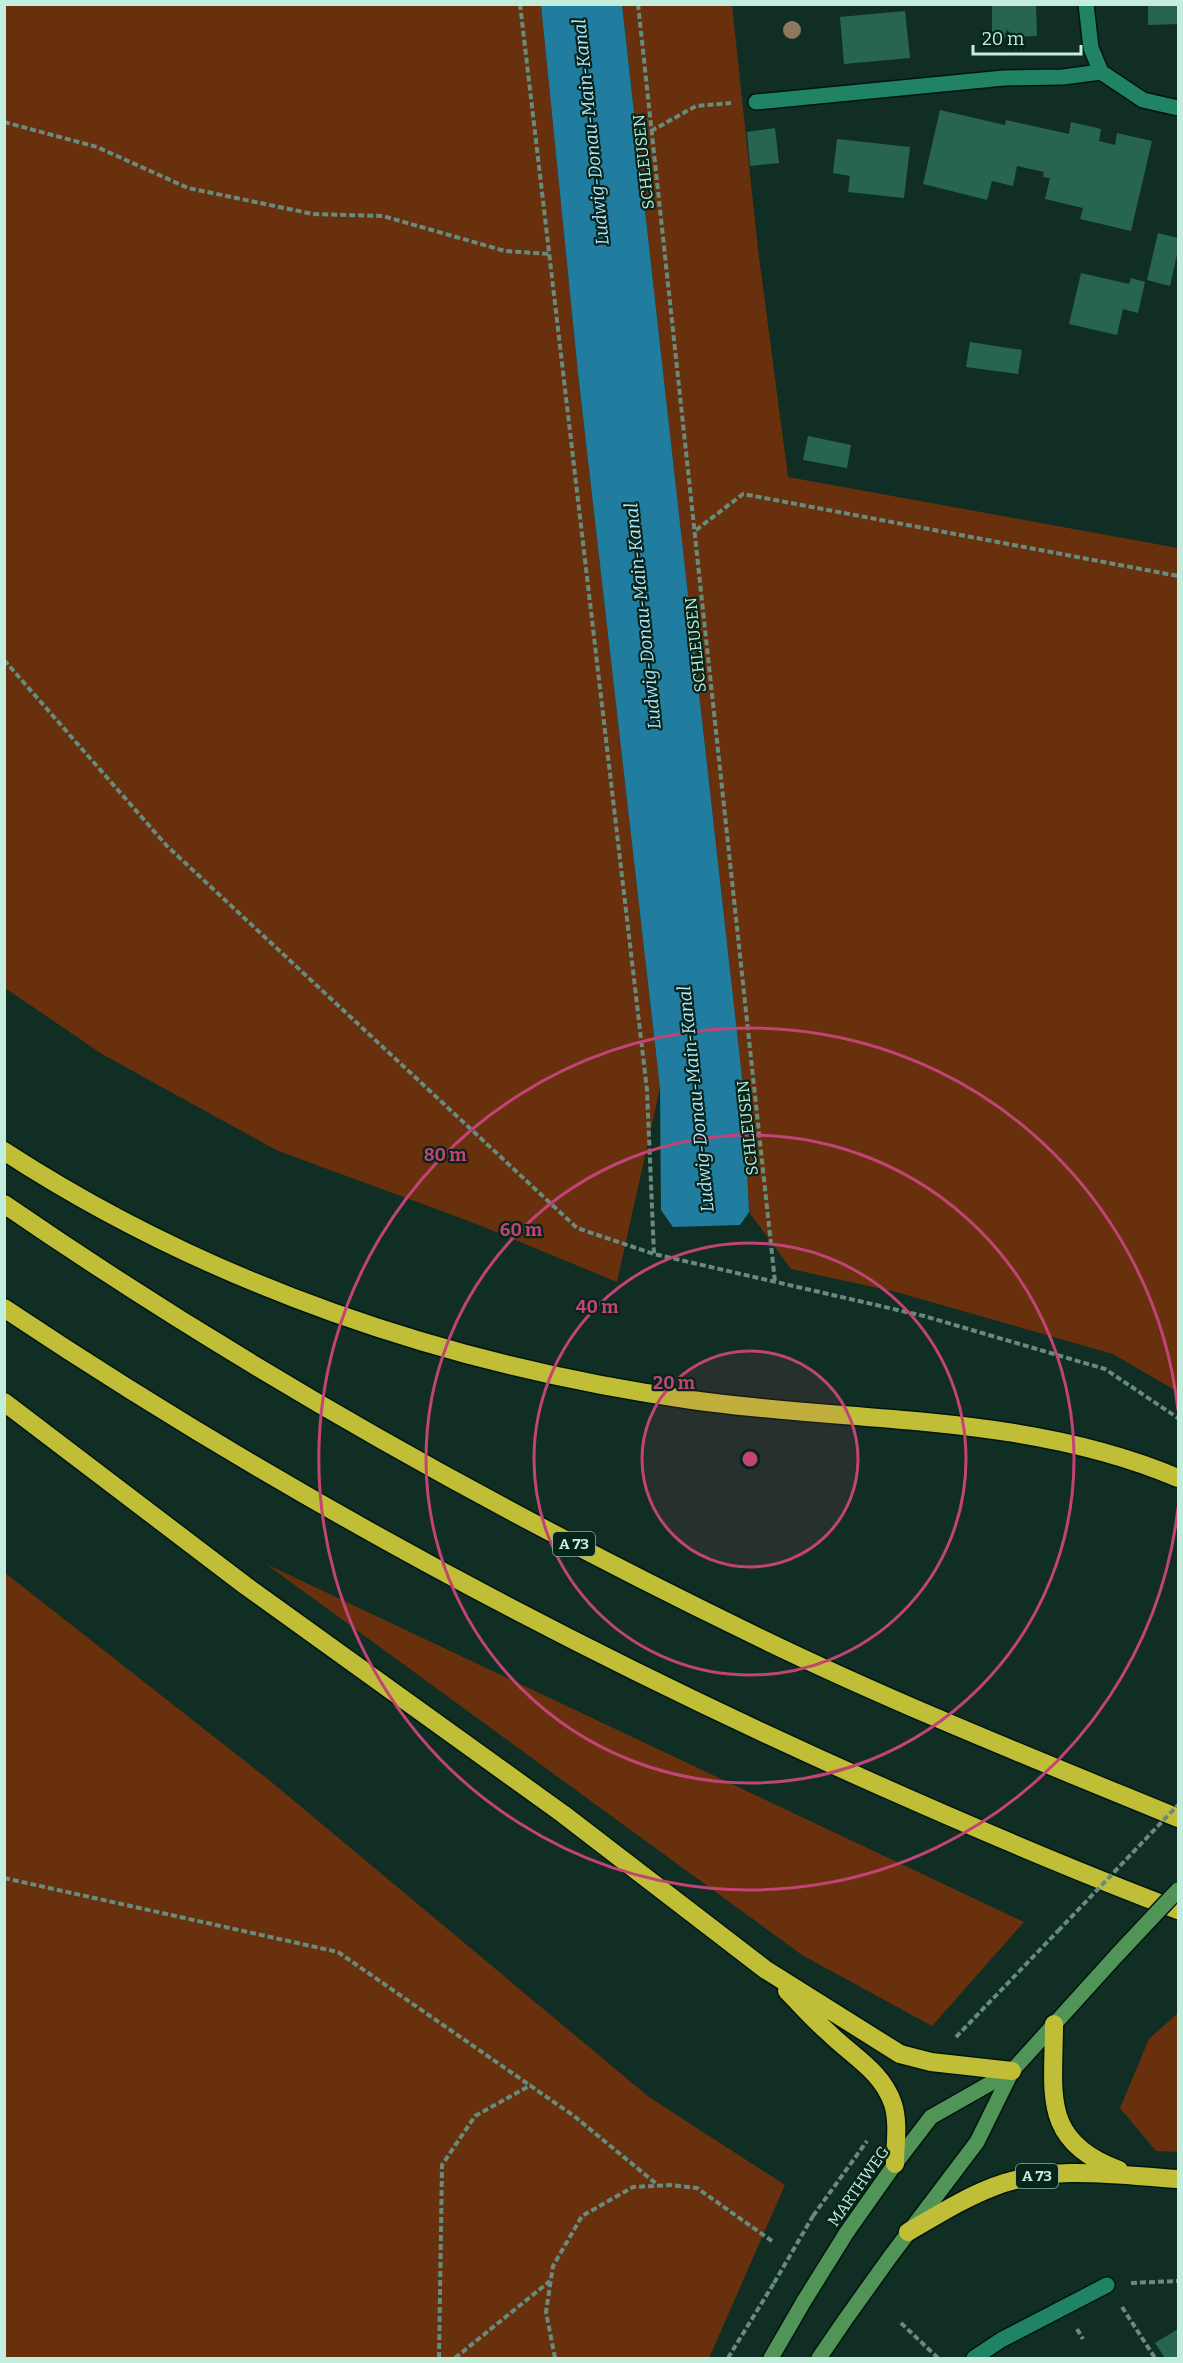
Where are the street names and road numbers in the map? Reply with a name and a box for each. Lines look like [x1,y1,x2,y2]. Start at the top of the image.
street label: SCHLEUSEN [629,113,658,210]
street label: SCHLEUSEN [681,596,710,693]
street label: SCHLEUSEN [733,1079,762,1176]
road number: A 73 [553,1532,595,1556]
street label: MARTHWEG [824,2142,893,2230]
road number: A 73 [1016,2164,1058,2188]

